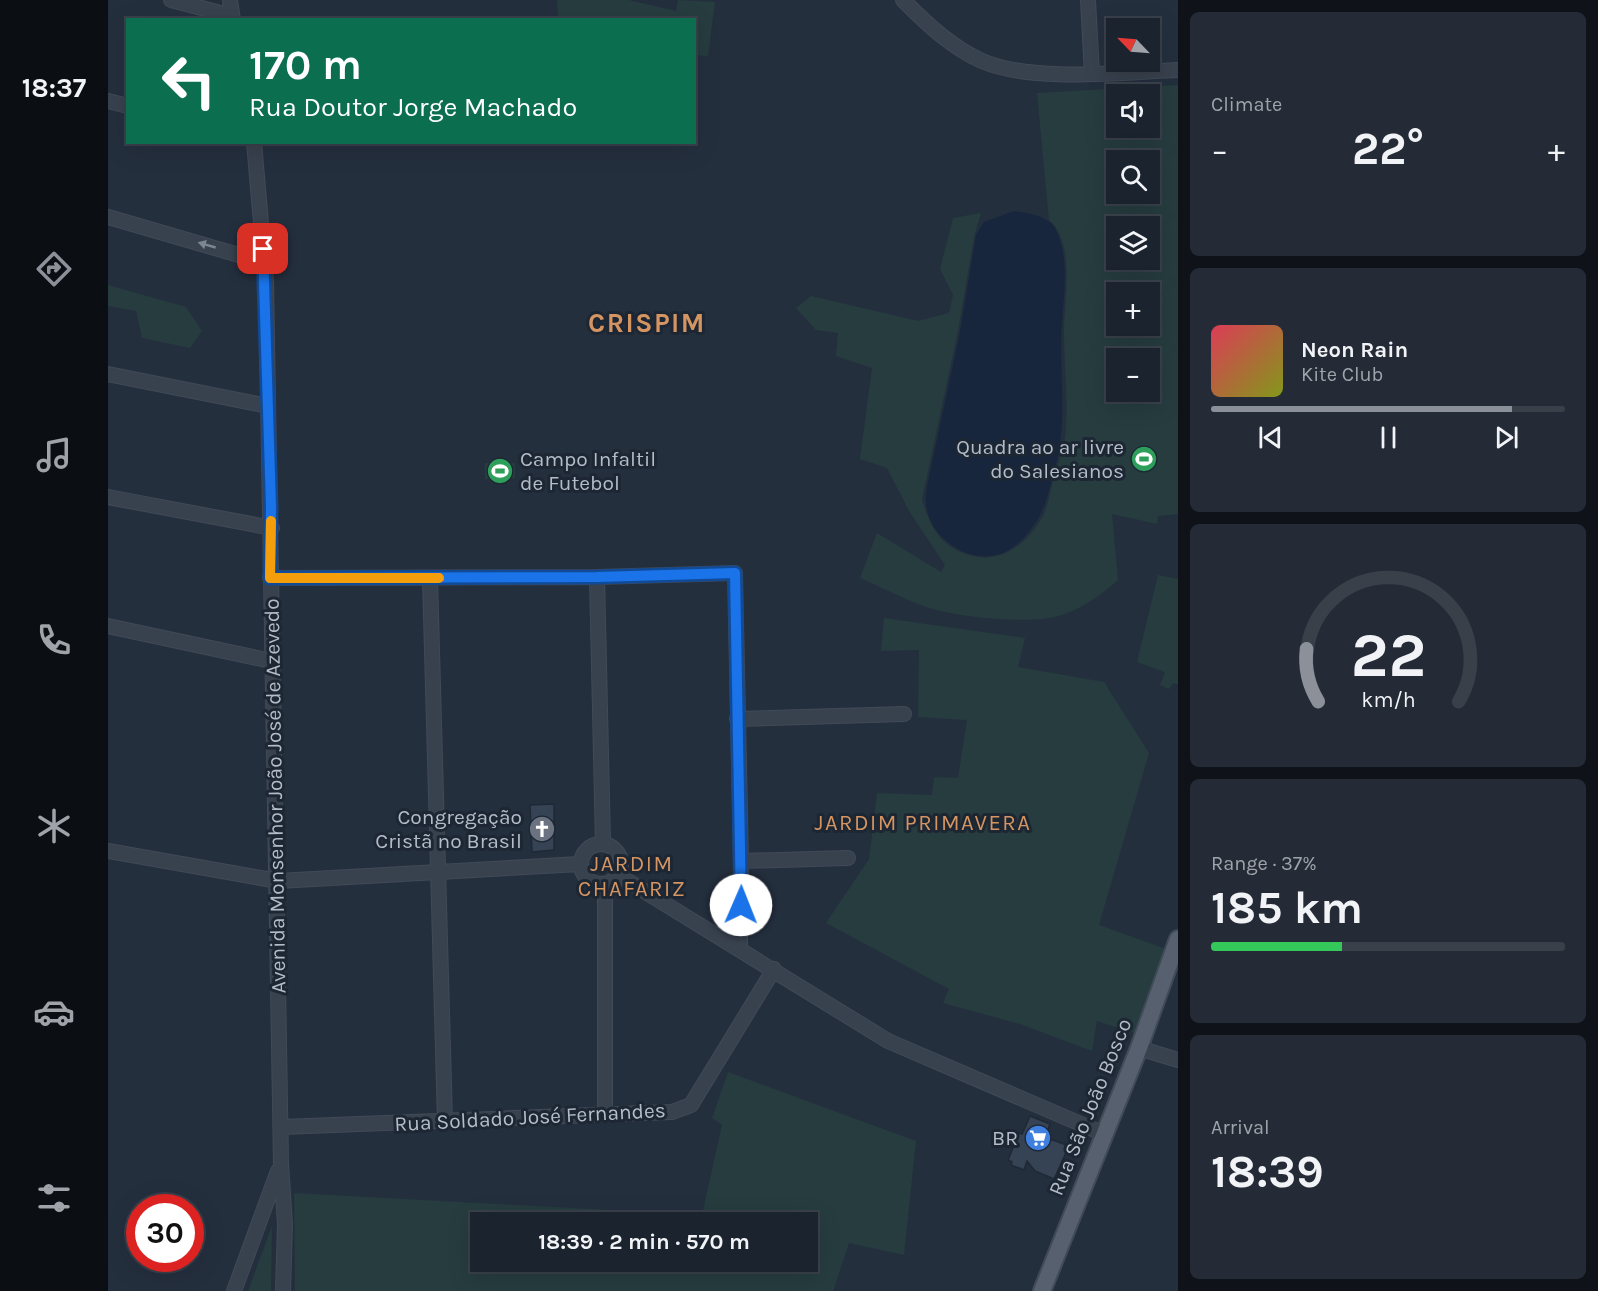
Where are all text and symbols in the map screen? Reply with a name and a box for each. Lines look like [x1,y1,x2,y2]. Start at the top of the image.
north arrow [1106,18,1160,72]
map controls [1106,18,1160,402]
text: 170 m [249,40,362,90]
icon: left [150,42,228,120]
text: 18:37 [22,72,86,104]
button: sound [1106,84,1160,138]
text: Rua Doutor Jorge Machado [249,91,577,123]
text: Climate [1211,93,1282,116]
text: 22° [1352,123,1424,175]
text: − [1211,131,1228,169]
text: + [1548,131,1565,169]
button: search [1106,150,1160,204]
button: layers [1106,216,1160,270]
pin [237,223,288,274]
icon: arrive [246,232,279,265]
one-way arrow [198,240,216,249]
icon: directions [33,248,75,290]
button: + [1106,282,1160,336]
district label: CRISPIM [588,307,706,339]
text: Neon Rain [1301,337,1408,363]
button: − [1106,348,1160,402]
text: Kite Club [1301,363,1383,386]
icon: previous [1254,421,1287,454]
icon: pause [1372,421,1405,454]
icon: next [1490,421,1523,454]
icon: music [33,434,75,476]
place label: Quadra ao ar livre do Salesianos [956,435,1124,483]
sports icon: Quadra ao ar livre do Salesianos [1129,444,1159,474]
place label: Campo Infaltil de Futebol [520,447,656,495]
sports icon: Campo Infaltil de Futebol [485,456,515,486]
street label: Avenida Monsenhor João José de Azevedo [260,598,290,994]
icon: phone [33,619,75,661]
text: 22 [1350,620,1426,693]
text: km/h [1361,688,1415,713]
icon: climate [33,805,75,847]
place label: Congregação Cristã no Brasil [375,805,522,853]
district label: JARDIM PRIMAVERA [815,810,1031,836]
church icon: Congregação Cristã no Brasil [527,814,557,844]
district label: JARDIM CHAFARIZ [578,851,686,902]
text: Range · 37% [1211,852,1317,875]
position arrow [709,873,773,937]
text: 185 km [1211,882,1363,934]
icon: car [33,991,75,1033]
street label: Rua São João Bosco [1044,1015,1136,1199]
street label: Rua Soldado José Fernandes [394,1098,666,1136]
text: Arrival [1211,1116,1270,1139]
supermarket icon: BR [1023,1123,1053,1153]
place label: BR [992,1126,1018,1150]
text: 18:39 [1211,1146,1324,1198]
icon: filters [33,1177,75,1219]
speed limit sign: 30 [126,1194,204,1272]
text: 18:39 · 2 min · 570 m [538,1229,750,1255]

